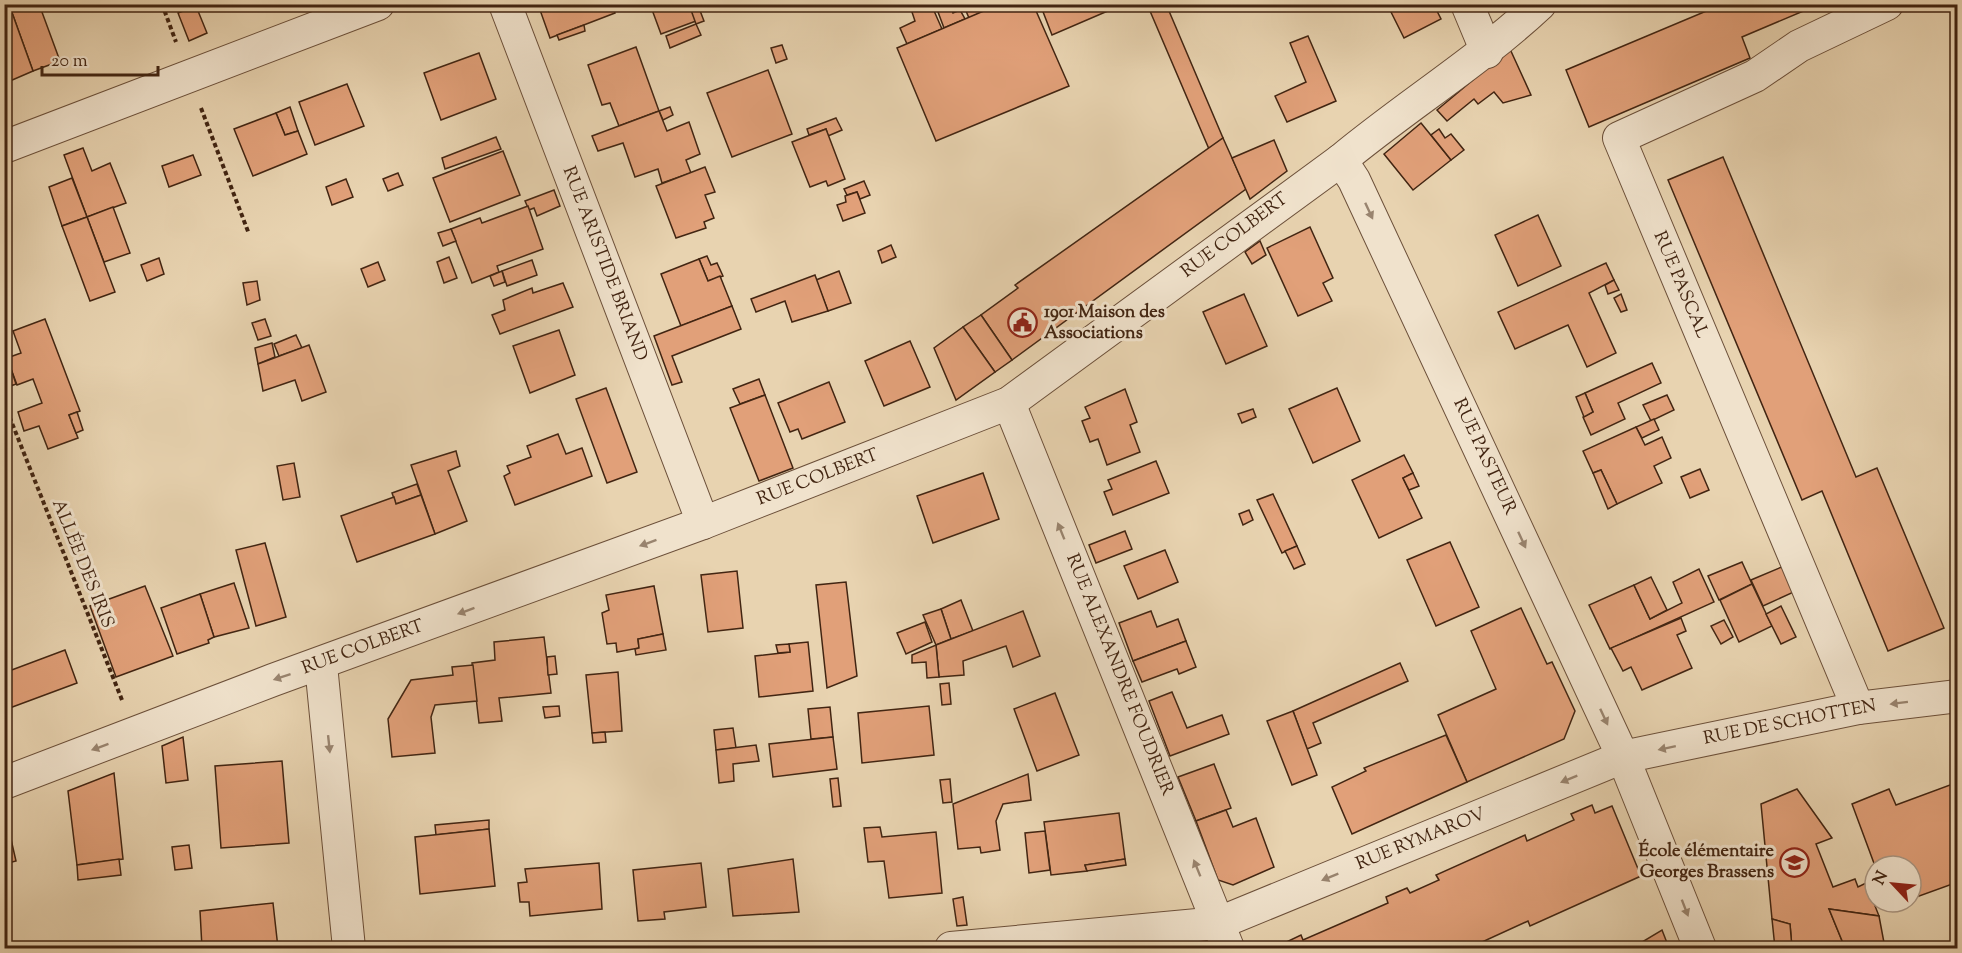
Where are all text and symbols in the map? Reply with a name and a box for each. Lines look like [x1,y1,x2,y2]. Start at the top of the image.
scale bar [42,39,158,77]
text: 20 m [51,49,88,75]
street label: RUE ARISTIDE BRIAND [555,163,653,365]
street label: RUE COLBERT [1176,187,1294,285]
one-way arrow [1364,202,1373,219]
street label: RUE PASCAL [1646,227,1714,343]
place label: 1901 Maison des Associations [1044,300,1165,347]
public building icon: 1901 Maison des Associations [1007,307,1039,339]
street label: RUE PASTEUR [1446,394,1522,520]
street label: RUE COLBERT [753,443,883,513]
street label: ALLÉE DES IRIS [44,496,120,632]
one-way arrow [1056,522,1066,540]
one-way arrow [1518,531,1527,549]
one-way arrow [639,538,657,548]
street label: RUE ALEXANDRE FOUDRIER [1058,550,1180,800]
one-way arrow [456,606,474,616]
street label: RUE COLBERT [298,614,428,682]
one-way arrow [273,673,291,683]
street label: RUE DE SCHOTTEN [1701,693,1879,753]
one-way arrow [1890,698,1909,708]
one-way arrow [1600,708,1609,725]
one-way arrow [324,734,334,753]
one-way arrow [91,743,109,753]
one-way arrow [1657,744,1676,753]
one-way arrow [1560,775,1578,784]
street label: RUE RYMAROV [1352,802,1490,878]
place label: École élémentaire Georges Brassens [1638,838,1775,886]
school or university icon: École élémentaire Georges Brassens [1779,846,1811,878]
north arrow [1863,854,1923,914]
one-way arrow [1192,859,1201,877]
text: N [1869,868,1895,889]
one-way arrow [1321,873,1339,882]
one-way arrow [1681,899,1690,917]

